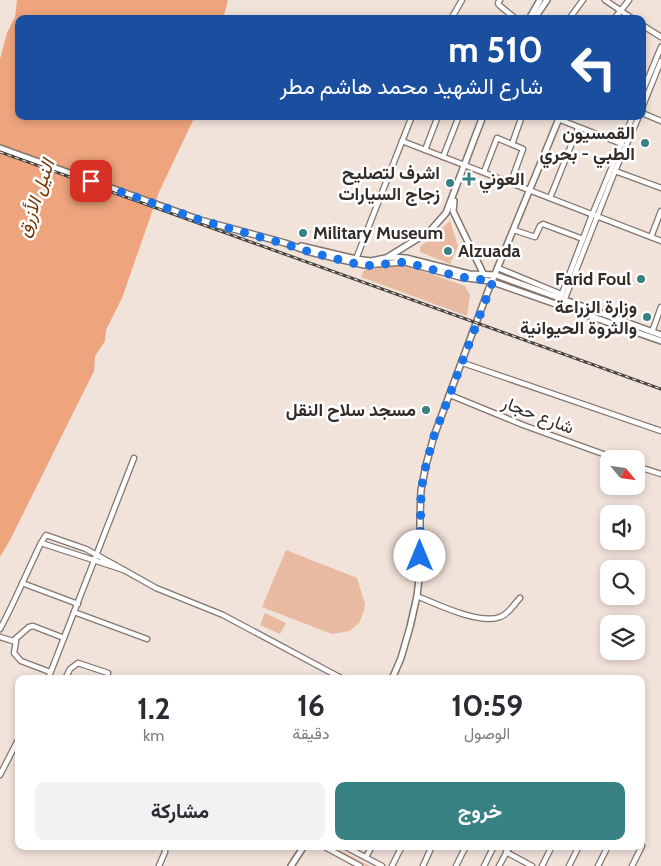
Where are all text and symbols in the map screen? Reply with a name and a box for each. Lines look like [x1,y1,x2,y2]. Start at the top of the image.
text: 510 m [448,28,543,71]
icon: left [561,35,626,100]
text: شارع الشهيد محمد هاشم مطر [280,73,543,100]
place label: القمسيون الطبي - بحري [539,122,635,169]
marker: القمسيون الطبي - بحري [639,137,651,149]
water label: النيل الأزرق [11,154,60,240]
pin [70,160,112,202]
place label: اشرف لتصليح زجاج السيارات [338,162,440,206]
icon: arrive [77,167,105,195]
place label: العوني [479,168,525,194]
marker: العوني [463,173,475,185]
marker: اشرف لتصليح زجاج السيارات [444,177,456,189]
place label: Military Museum [313,222,443,244]
marker: Military Museum [297,227,309,239]
place label: Alzuada [458,240,520,262]
marker: Alzuada [442,245,454,257]
place label: Farid Foul [555,268,631,290]
marker: Farid Foul [635,273,647,285]
place label: وزارة الزراعة والثروة الحيوانية [520,296,637,339]
marker: وزارة الزراعة والثروة الحيوانية [641,311,653,323]
street label: شارع حجار [498,391,577,440]
place label: مسجد سلاح النقل [286,399,416,422]
marker: مسجد سلاح النقل [420,404,432,416]
north arrow [600,450,645,495]
map controls [600,450,645,660]
button: sound [600,505,645,550]
position arrow [393,529,445,581]
button: search [600,560,645,605]
button: layers [600,615,645,660]
text: 16 [297,687,325,724]
text: 10:59 [451,687,523,724]
text: 1.2 [137,690,171,727]
text: دقيقة [292,724,329,743]
text: الوصول [464,724,510,743]
text: km [143,726,164,745]
button: مشاركة [35,782,325,840]
button: خروج [335,782,625,840]

